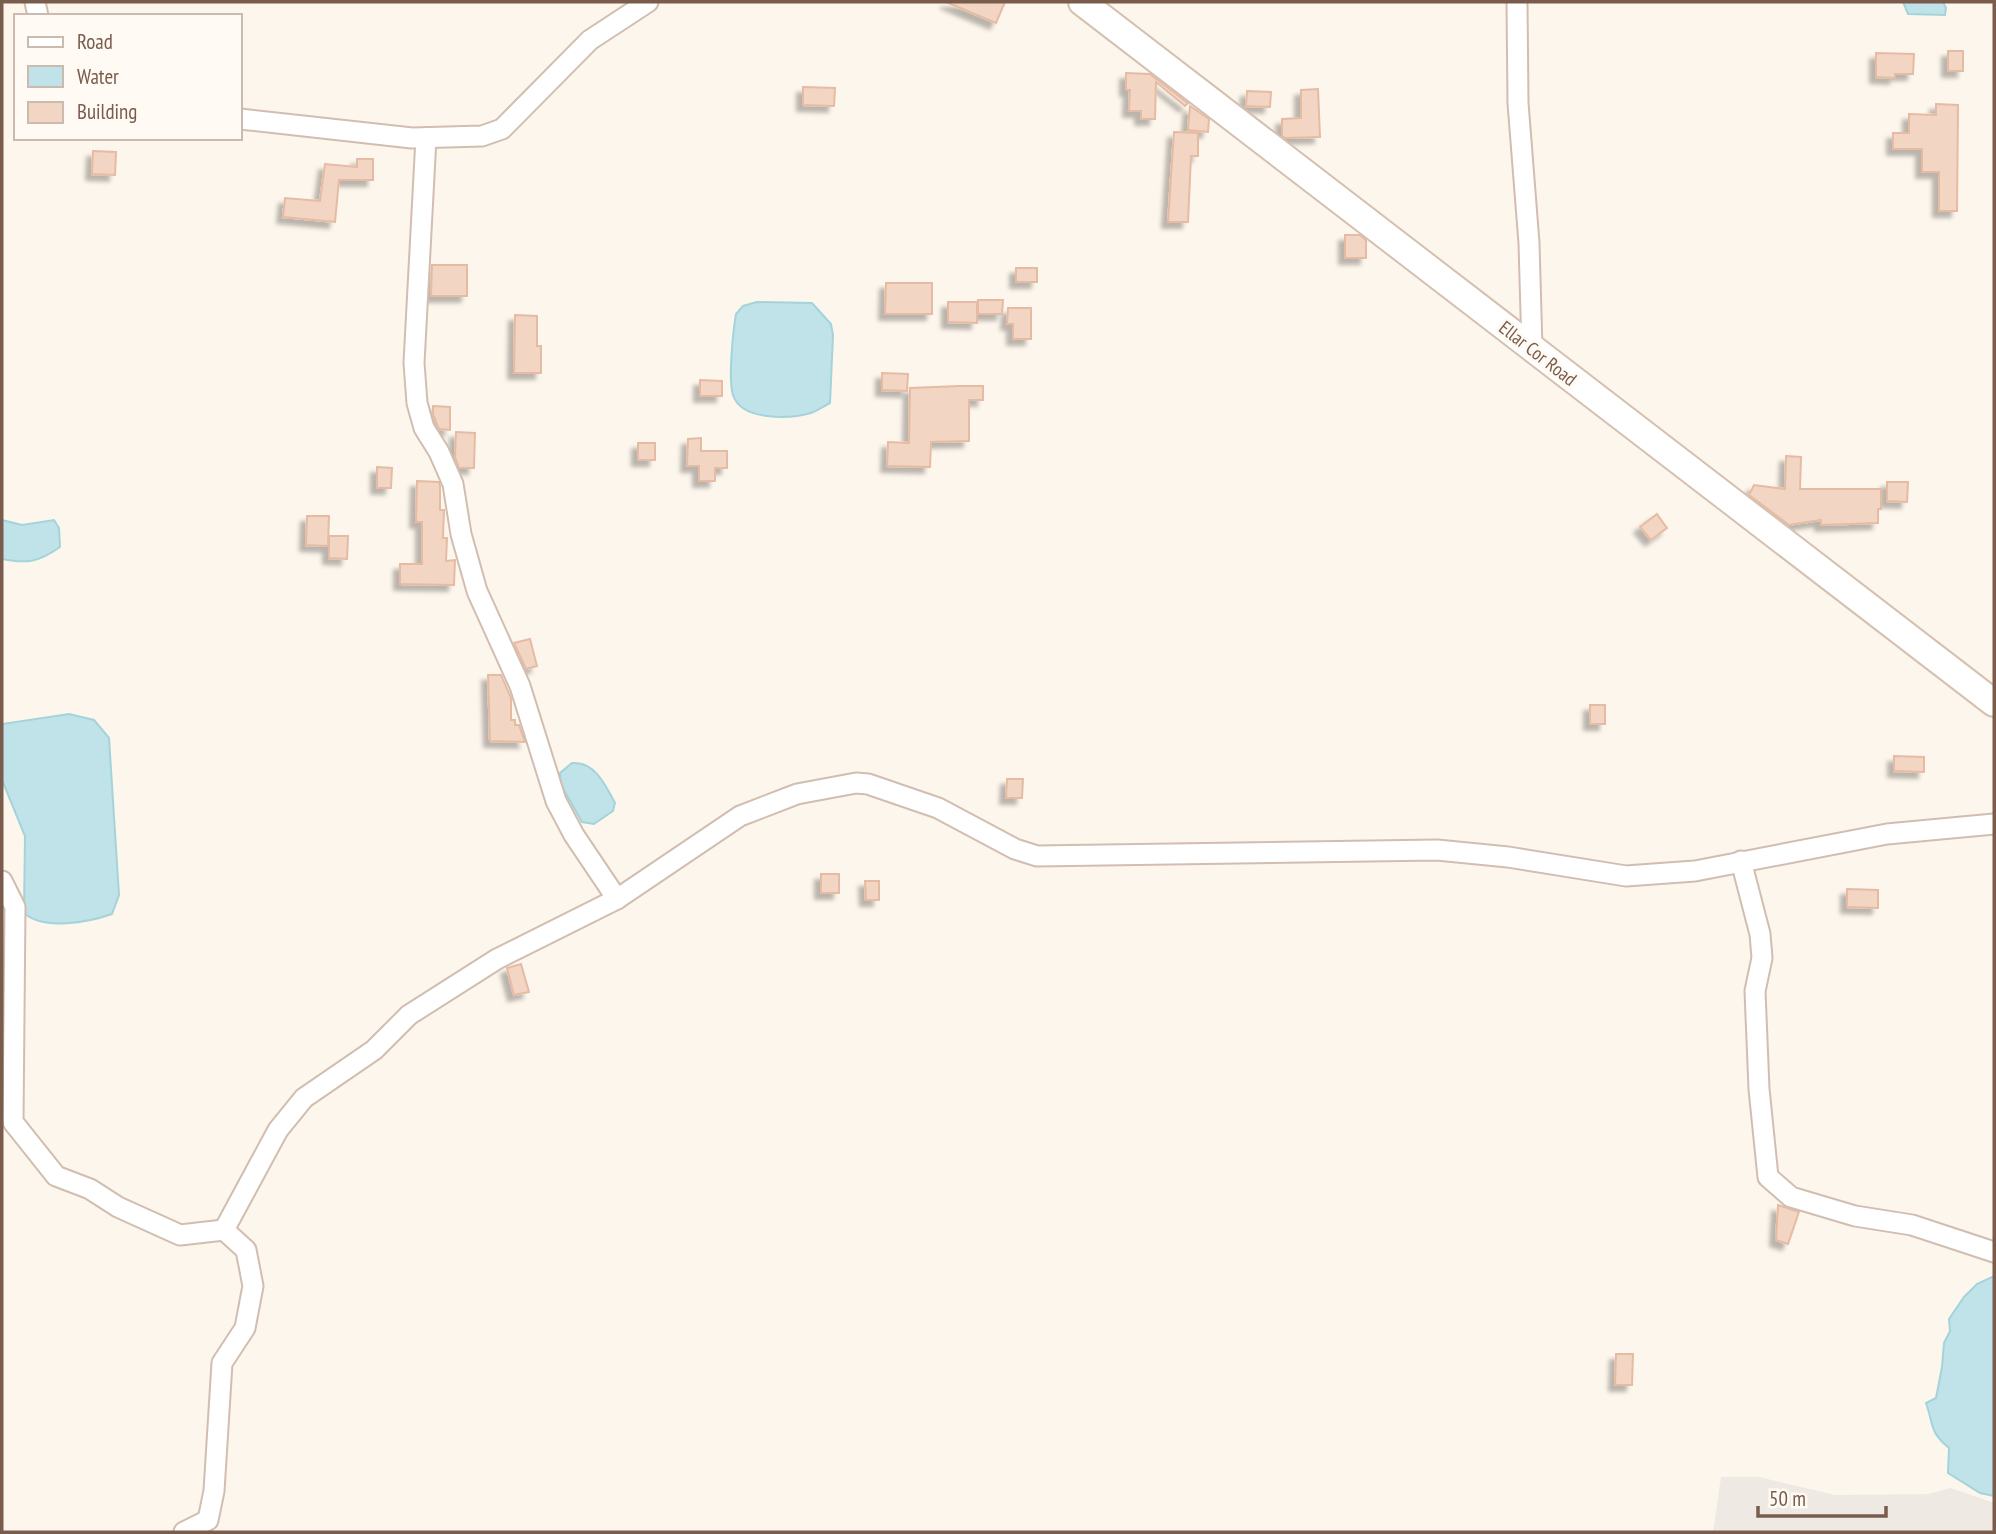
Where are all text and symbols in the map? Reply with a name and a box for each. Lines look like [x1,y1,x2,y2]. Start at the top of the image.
legend [14,14,242,140]
text: Road [77,28,113,55]
text: Water [77,63,119,90]
text: Building [77,98,137,125]
street label: Ellar Cor Road [1494,315,1582,391]
scale bar [1758,1474,1886,1518]
text: 50 m [1769,1485,1806,1512]

